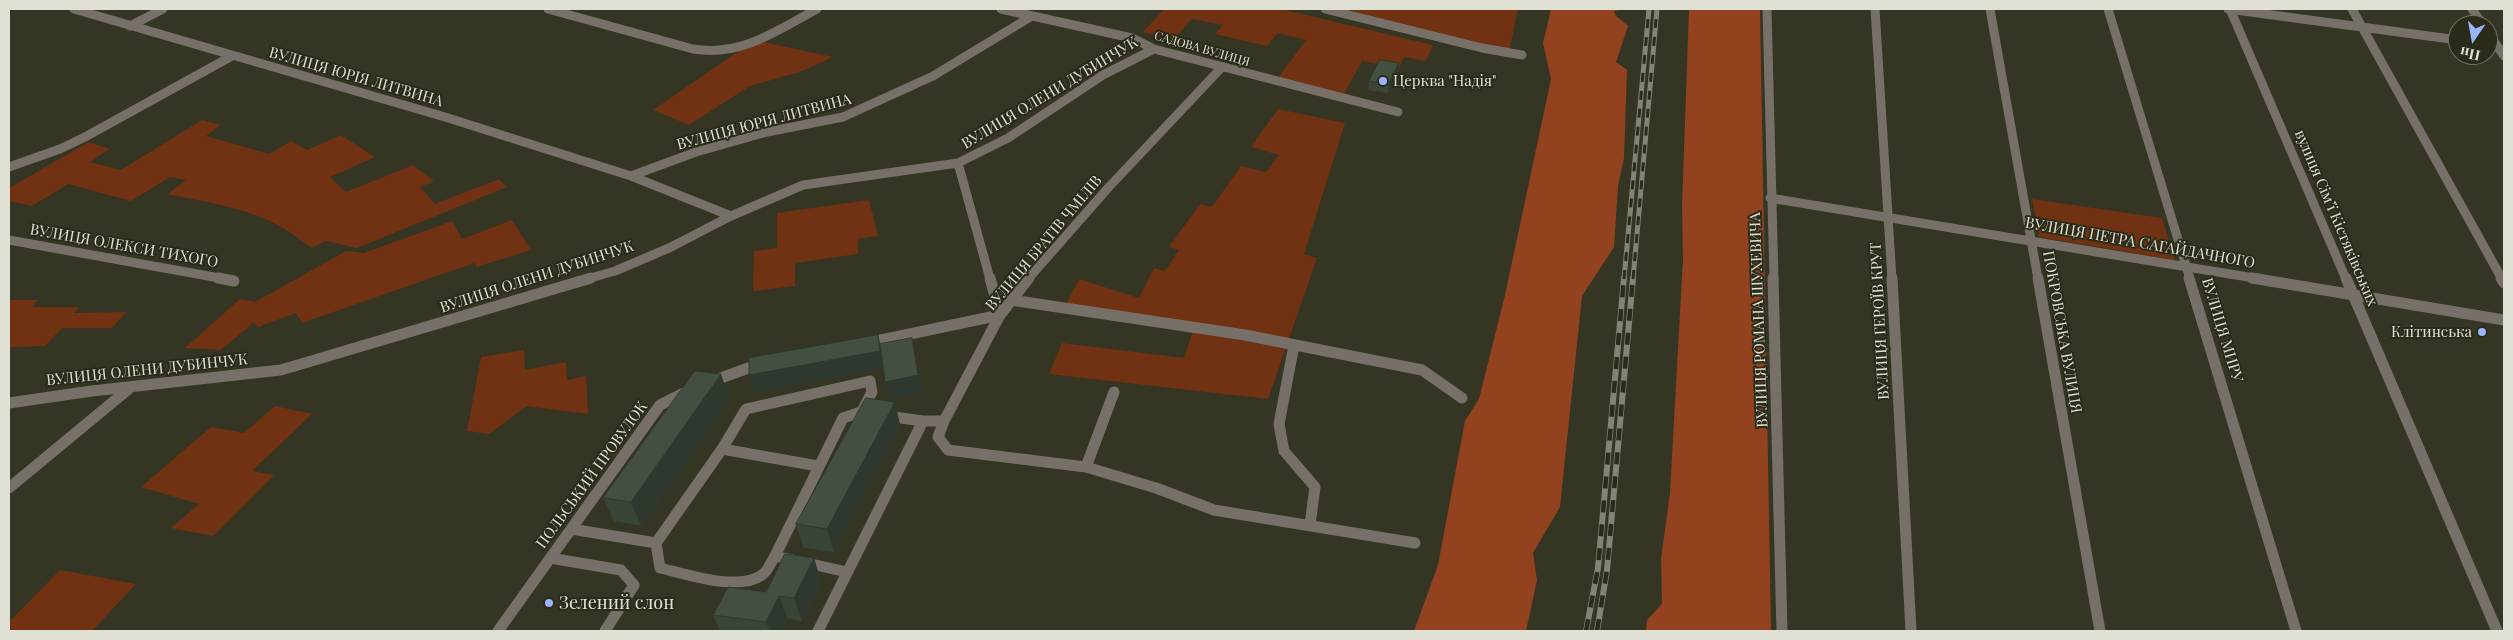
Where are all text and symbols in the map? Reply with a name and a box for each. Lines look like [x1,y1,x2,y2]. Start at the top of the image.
north arrow [2448,15,2498,65]
street label: САДОВА ВУЛИЦЯ [1153,28,1251,70]
street label: ВУЛИЦЯ ОЛЕНИ ДУБИНЧУК [958,33,1142,153]
text: Пн [2458,43,2482,66]
street label: ВУЛИЦЯ ЮРІЯ ЛИТВИНА [267,44,445,110]
place label: Церква "Надія" [1393,72,1497,90]
marker: Церква "Надія" [1377,75,1389,87]
street label: ВУЛИЦЯ ЮРІЯ ЛИТВИНА [675,90,853,154]
street label: вулиця Сімʼї Кістяківських [2291,127,2381,309]
street label: ВУЛИЦЯ БРАТІВ ЧМІЛІВ [982,172,1106,314]
street label: ВУЛИЦЯ РОМАНА ШУХЕВИЧА [1746,212,1772,428]
street label: ВУЛИЦЯ ПЕТРА САГАЙДАЧНОГО [2024,214,2256,272]
street label: ВУЛИЦЯ ОЛЕКСИ ТИХОГО [29,221,219,271]
street label: ВУЛИЦЯ ОЛЕНИ ДУБИНЧУК [438,237,636,317]
street label: ВУЛИЦЯ ГЕРОЇВ КРУТ [1867,242,1893,400]
street label: ПОКРОВСЬКА ВУЛИЦЯ [2039,249,2085,415]
street label: ВУЛИЦЯ МИРУ [2198,276,2246,384]
place label: Клітинська [2391,323,2472,341]
marker: Клітинська [2476,326,2488,338]
street label: ВУЛИЦЯ ОЛЕНИ ДУБИНЧУК [45,350,249,390]
street label: ПОЛЬСЬКИЙ ПРОВУЛОК [533,398,651,552]
place label: Зелений слон [559,592,674,614]
marker: Зелений слон [543,597,555,609]

